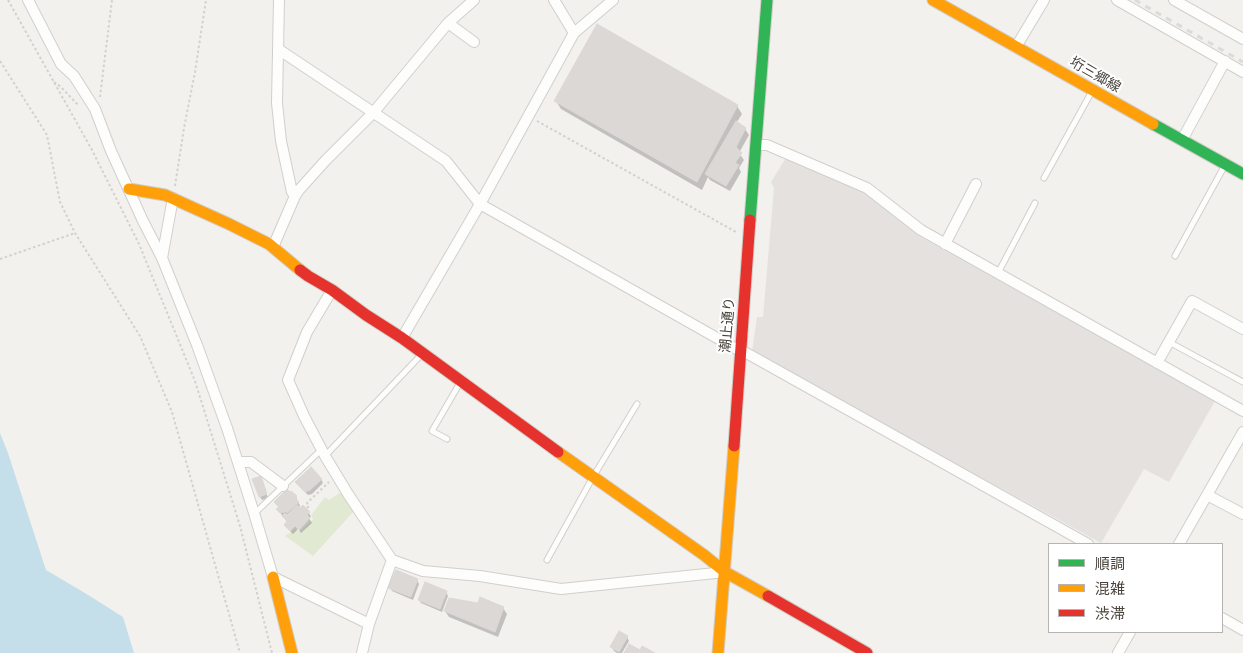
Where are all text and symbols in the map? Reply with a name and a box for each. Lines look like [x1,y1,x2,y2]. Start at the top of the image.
street label: 垳三郷線 [1067,54,1123,96]
street label: 潮止通り [717,296,739,354]
legend [1048,543,1223,633]
text: 順調 [1095,555,1125,573]
text: 混雑 [1095,580,1125,598]
text: 渋滞 [1095,605,1125,623]

